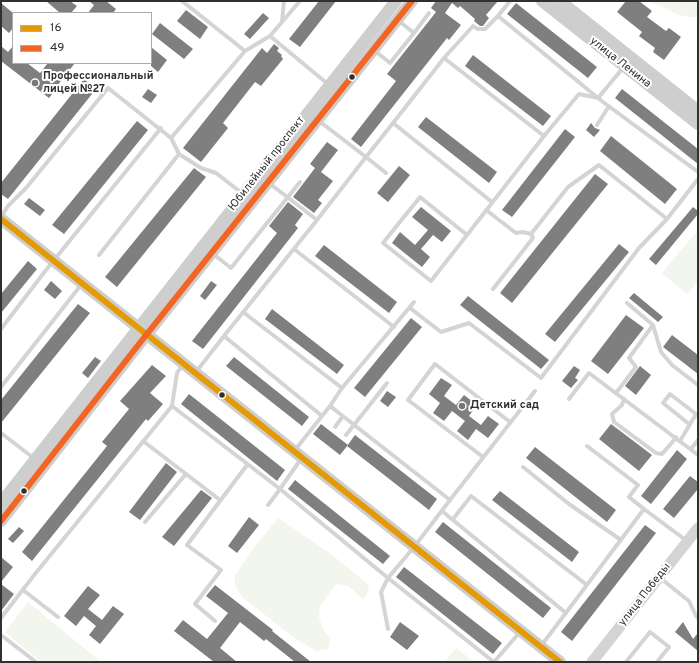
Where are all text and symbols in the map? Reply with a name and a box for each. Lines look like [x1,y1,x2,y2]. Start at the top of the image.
legend [12,12,152,64]
text: 16 [50,20,62,36]
street label: улица Ленина [587,35,653,91]
text: 49 [50,40,64,56]
place label: Профессиональный лицей №27 [43,70,154,96]
unlabelled marker [347,72,357,82]
marker: Профессиональный лицей №27 [30,78,40,88]
street label: Юбилейный проспект [226,114,308,214]
unlabelled marker [217,390,227,400]
place label: Детский сад [470,399,539,413]
marker: Детский сад [457,401,467,411]
unlabelled marker [19,486,29,496]
street label: улица Победы [616,561,674,629]

